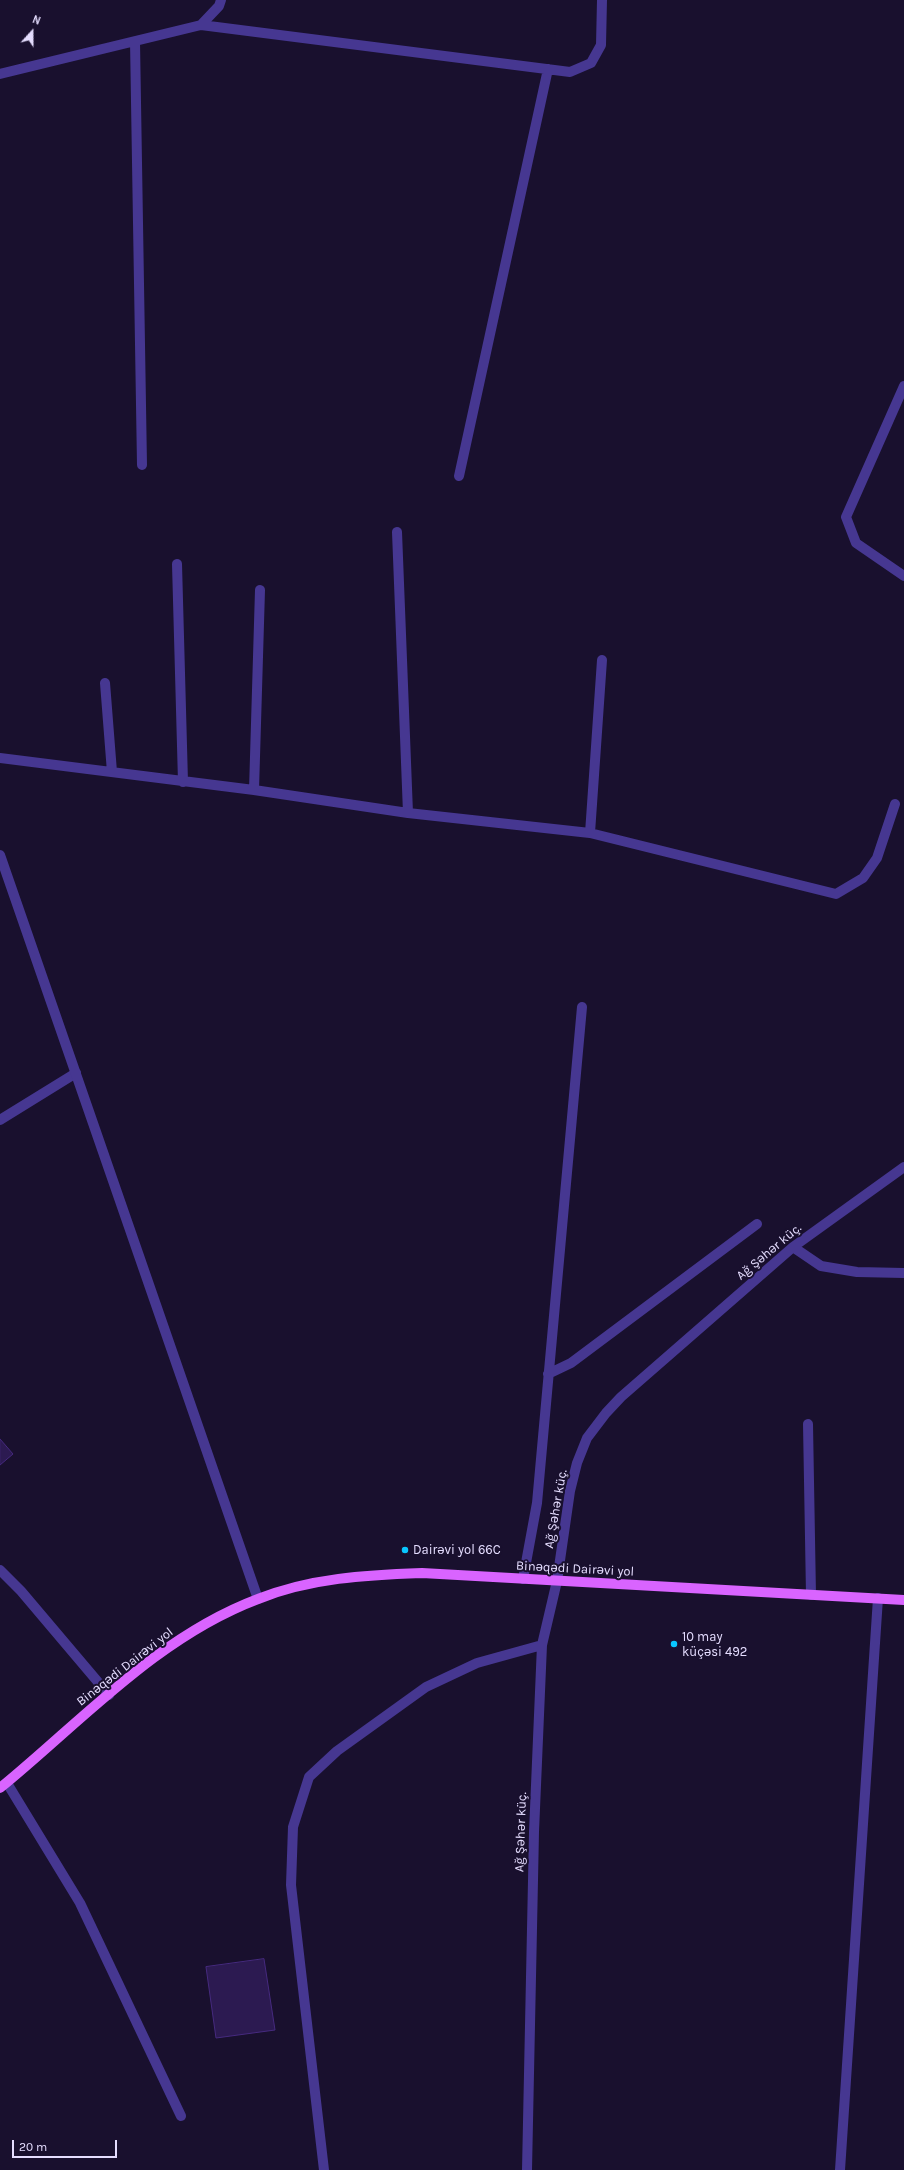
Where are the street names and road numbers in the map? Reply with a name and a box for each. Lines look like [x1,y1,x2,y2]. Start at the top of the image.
street label: Ağ Şəhər küç. [733,1220,805,1284]
street label: Ağ Şəhər küç. [541,1468,571,1550]
street label: Binəqədi Dairəvi yol [515,1558,635,1580]
street label: Binəqədi Dairəvi yol [74,1624,176,1710]
street label: Ağ Şəhər küç. [512,1792,530,1872]

